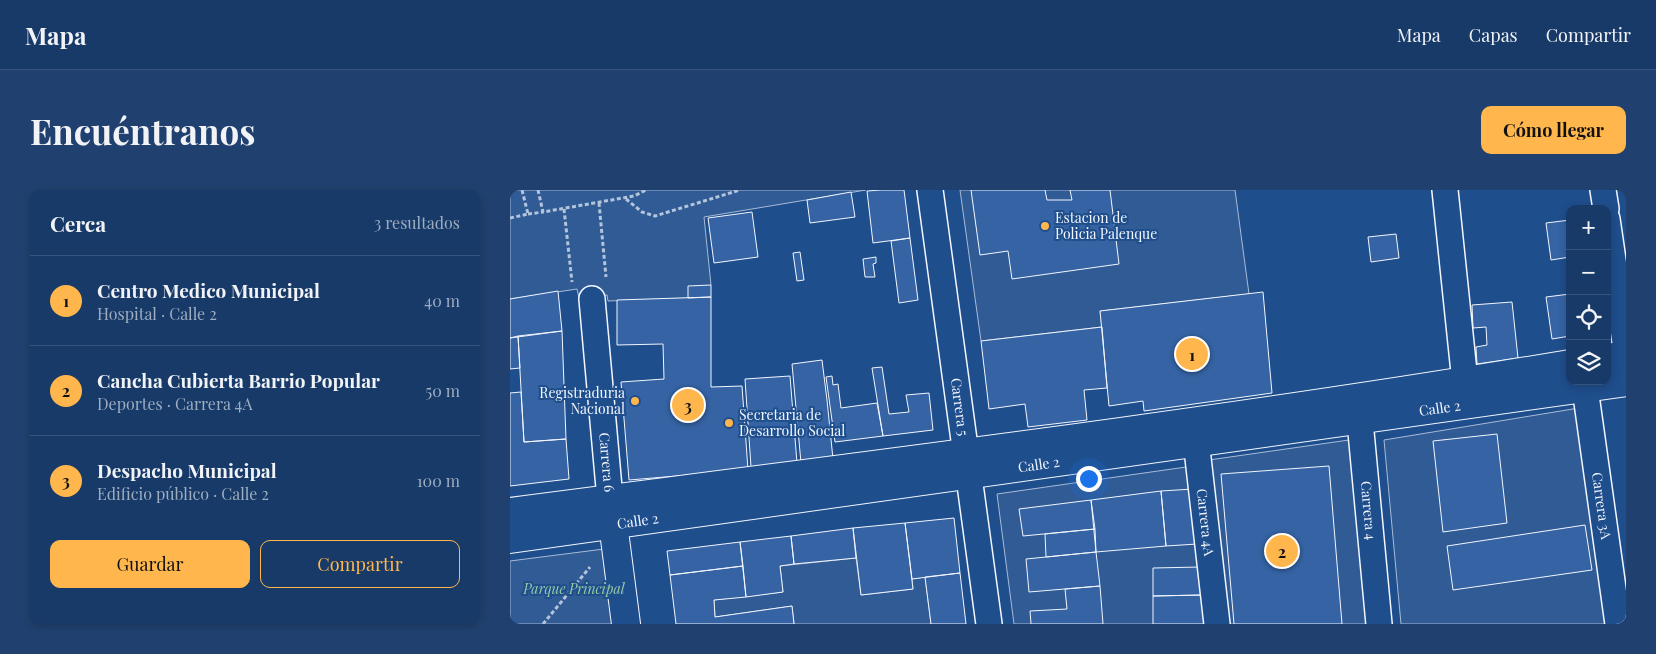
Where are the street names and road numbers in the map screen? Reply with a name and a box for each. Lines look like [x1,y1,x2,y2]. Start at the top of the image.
street label: Carrera 5 [947,377,973,437]
street label: Calle 2 [1418,395,1462,420]
street label: Carrera 6 [595,432,619,493]
street label: Calle 2 [1017,452,1061,476]
street label: Carrera 3A [1588,471,1616,541]
street label: Carrera 4 [1357,480,1381,541]
street label: Carrera 4A [1193,487,1219,557]
street label: Calle 2 [616,508,660,533]

